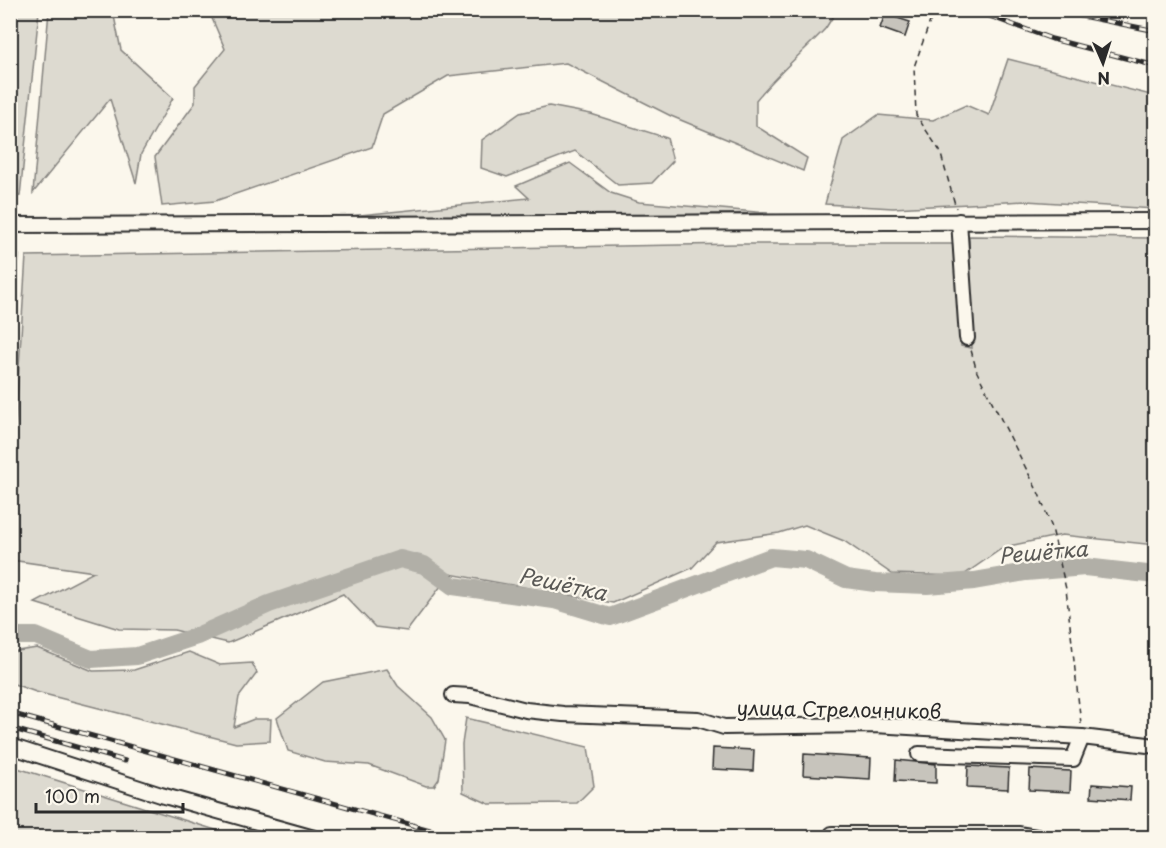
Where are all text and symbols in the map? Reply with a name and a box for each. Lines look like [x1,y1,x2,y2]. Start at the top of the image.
north arrow [1073,33,1133,93]
text: N [1097,67,1111,91]
water label: Решётка [997,531,1089,571]
water label: Решётка [516,558,611,608]
street label: улица Стрелочников [736,692,942,726]
scale bar [36,776,183,814]
text: 100 m [45,782,100,809]

